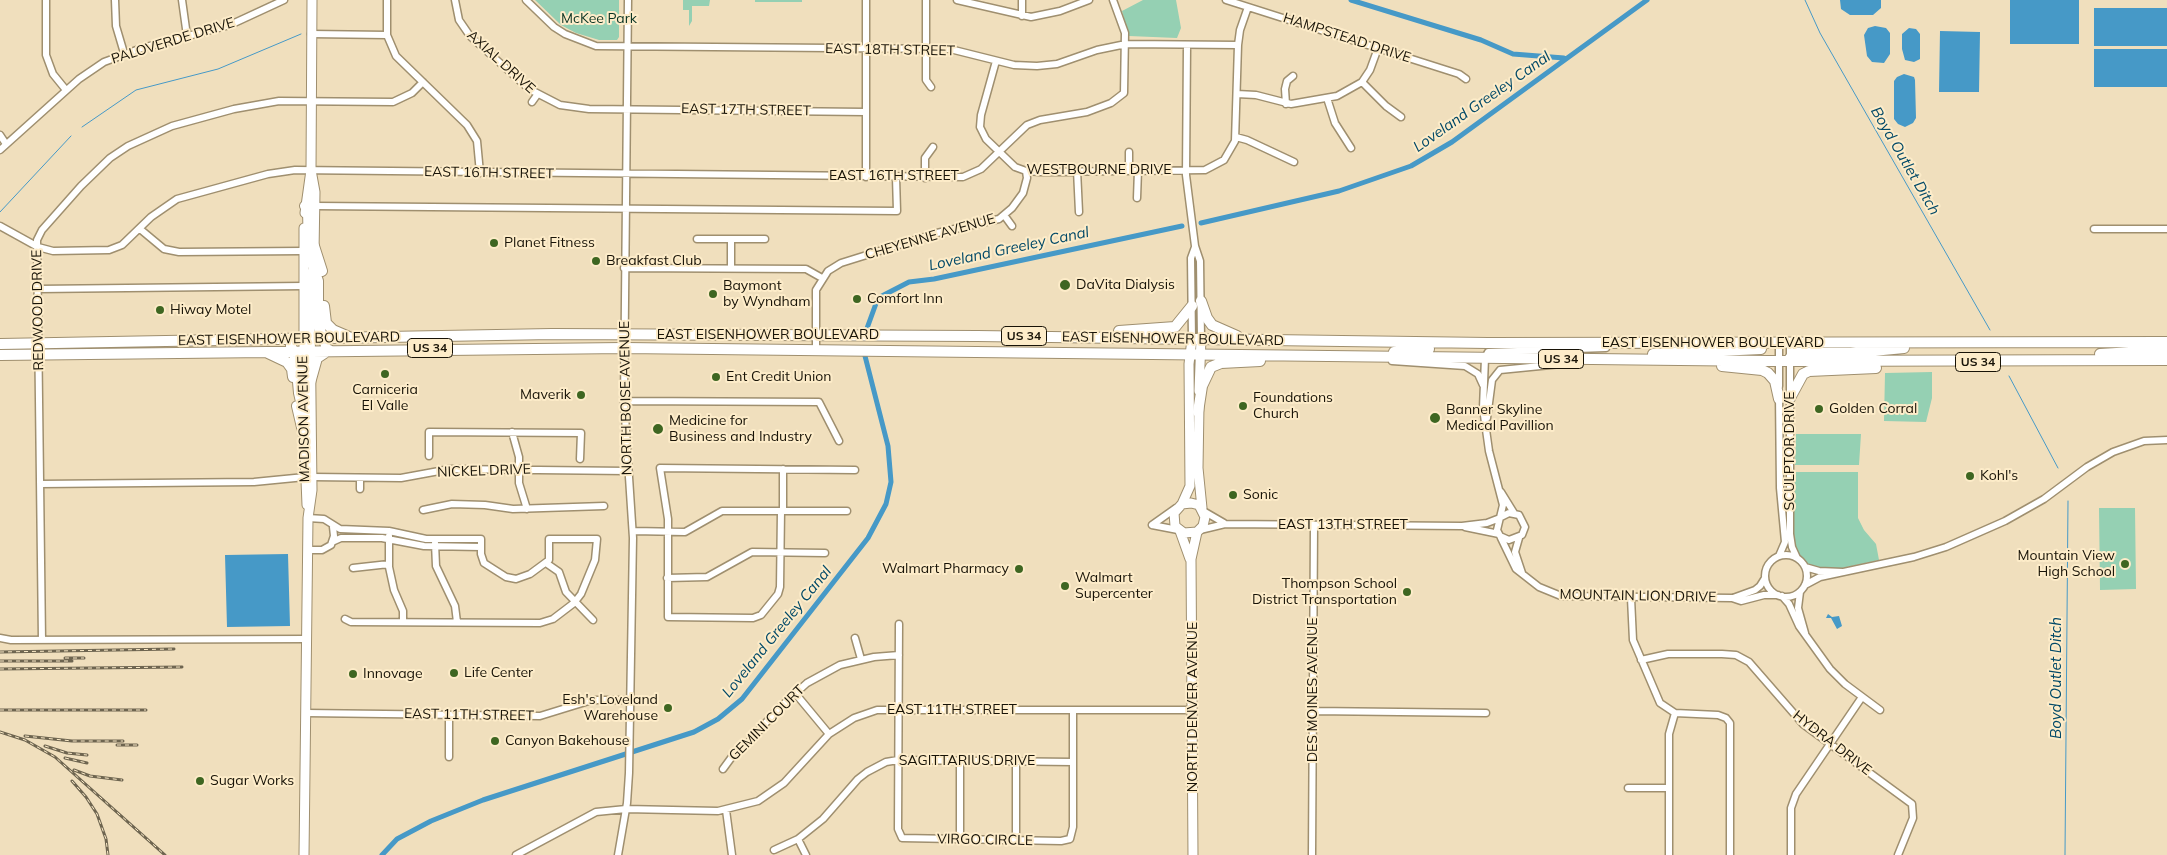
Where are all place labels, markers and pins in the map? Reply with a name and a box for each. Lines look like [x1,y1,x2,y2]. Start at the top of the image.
place label: Planet Fitness [504,235,595,251]
marker: Planet Fitness [488,237,500,249]
place label: Breakfast Club [606,253,702,269]
marker: Breakfast Club [590,255,602,267]
place label: DaVita Dialysis [1076,277,1175,293]
place label: Baymont by Wyndham [723,278,811,310]
marker: DaVita Dialysis [1058,278,1072,292]
marker: Baymont by Wyndham [707,288,719,300]
place label: Comfort Inn [867,291,943,307]
marker: Comfort Inn [851,293,863,305]
place label: Hiway Motel [170,302,251,318]
marker: Hiway Motel [154,304,166,316]
marker: Carniceria El Valle [379,368,391,380]
place label: Ent Credit Union [726,369,831,385]
marker: Ent Credit Union [710,371,722,383]
place label: Carniceria El Valle [352,382,418,414]
place label: Maverik [520,387,571,403]
marker: Maverik [575,389,587,401]
place label: Foundations Church [1253,390,1333,422]
marker: Foundations Church [1237,400,1249,412]
place label: Golden Corral [1829,401,1917,417]
place label: Banner Skyline Medical Pavillion [1446,402,1554,434]
marker: Golden Corral [1813,403,1825,415]
marker: Banner Skyline Medical Pavillion [1428,411,1442,425]
place label: Medicine for Business and Industry [669,413,812,446]
marker: Medicine for Business and Industry [651,422,665,436]
place label: Kohl's [1980,468,2018,484]
marker: Kohl's [1964,470,1976,482]
place label: Sonic [1243,487,1278,503]
marker: Sonic [1227,489,1239,501]
place label: Mountain View High School [2017,548,2115,580]
marker: Mountain View High School [2119,558,2131,570]
place label: Walmart Pharmacy [882,561,1009,577]
marker: Walmart Pharmacy [1013,563,1025,575]
place label: Walmart Supercenter [1075,570,1153,602]
place label: Thompson School District Transportation [1252,576,1397,608]
marker: Walmart Supercenter [1059,580,1071,592]
marker: Thompson School District Transportation [1401,586,1413,598]
place label: Life Center [464,665,533,681]
place label: Innovage [363,666,423,682]
marker: Life Center [448,667,460,679]
marker: Innovage [347,668,359,680]
place label: Esh's Loveland Warehouse [562,692,658,724]
marker: Esh's Loveland Warehouse [662,702,674,714]
place label: Canyon Bakehouse [505,733,629,749]
marker: Canyon Bakehouse [489,735,501,747]
place label: Sugar Works [210,773,294,789]
marker: Sugar Works [194,775,206,787]

